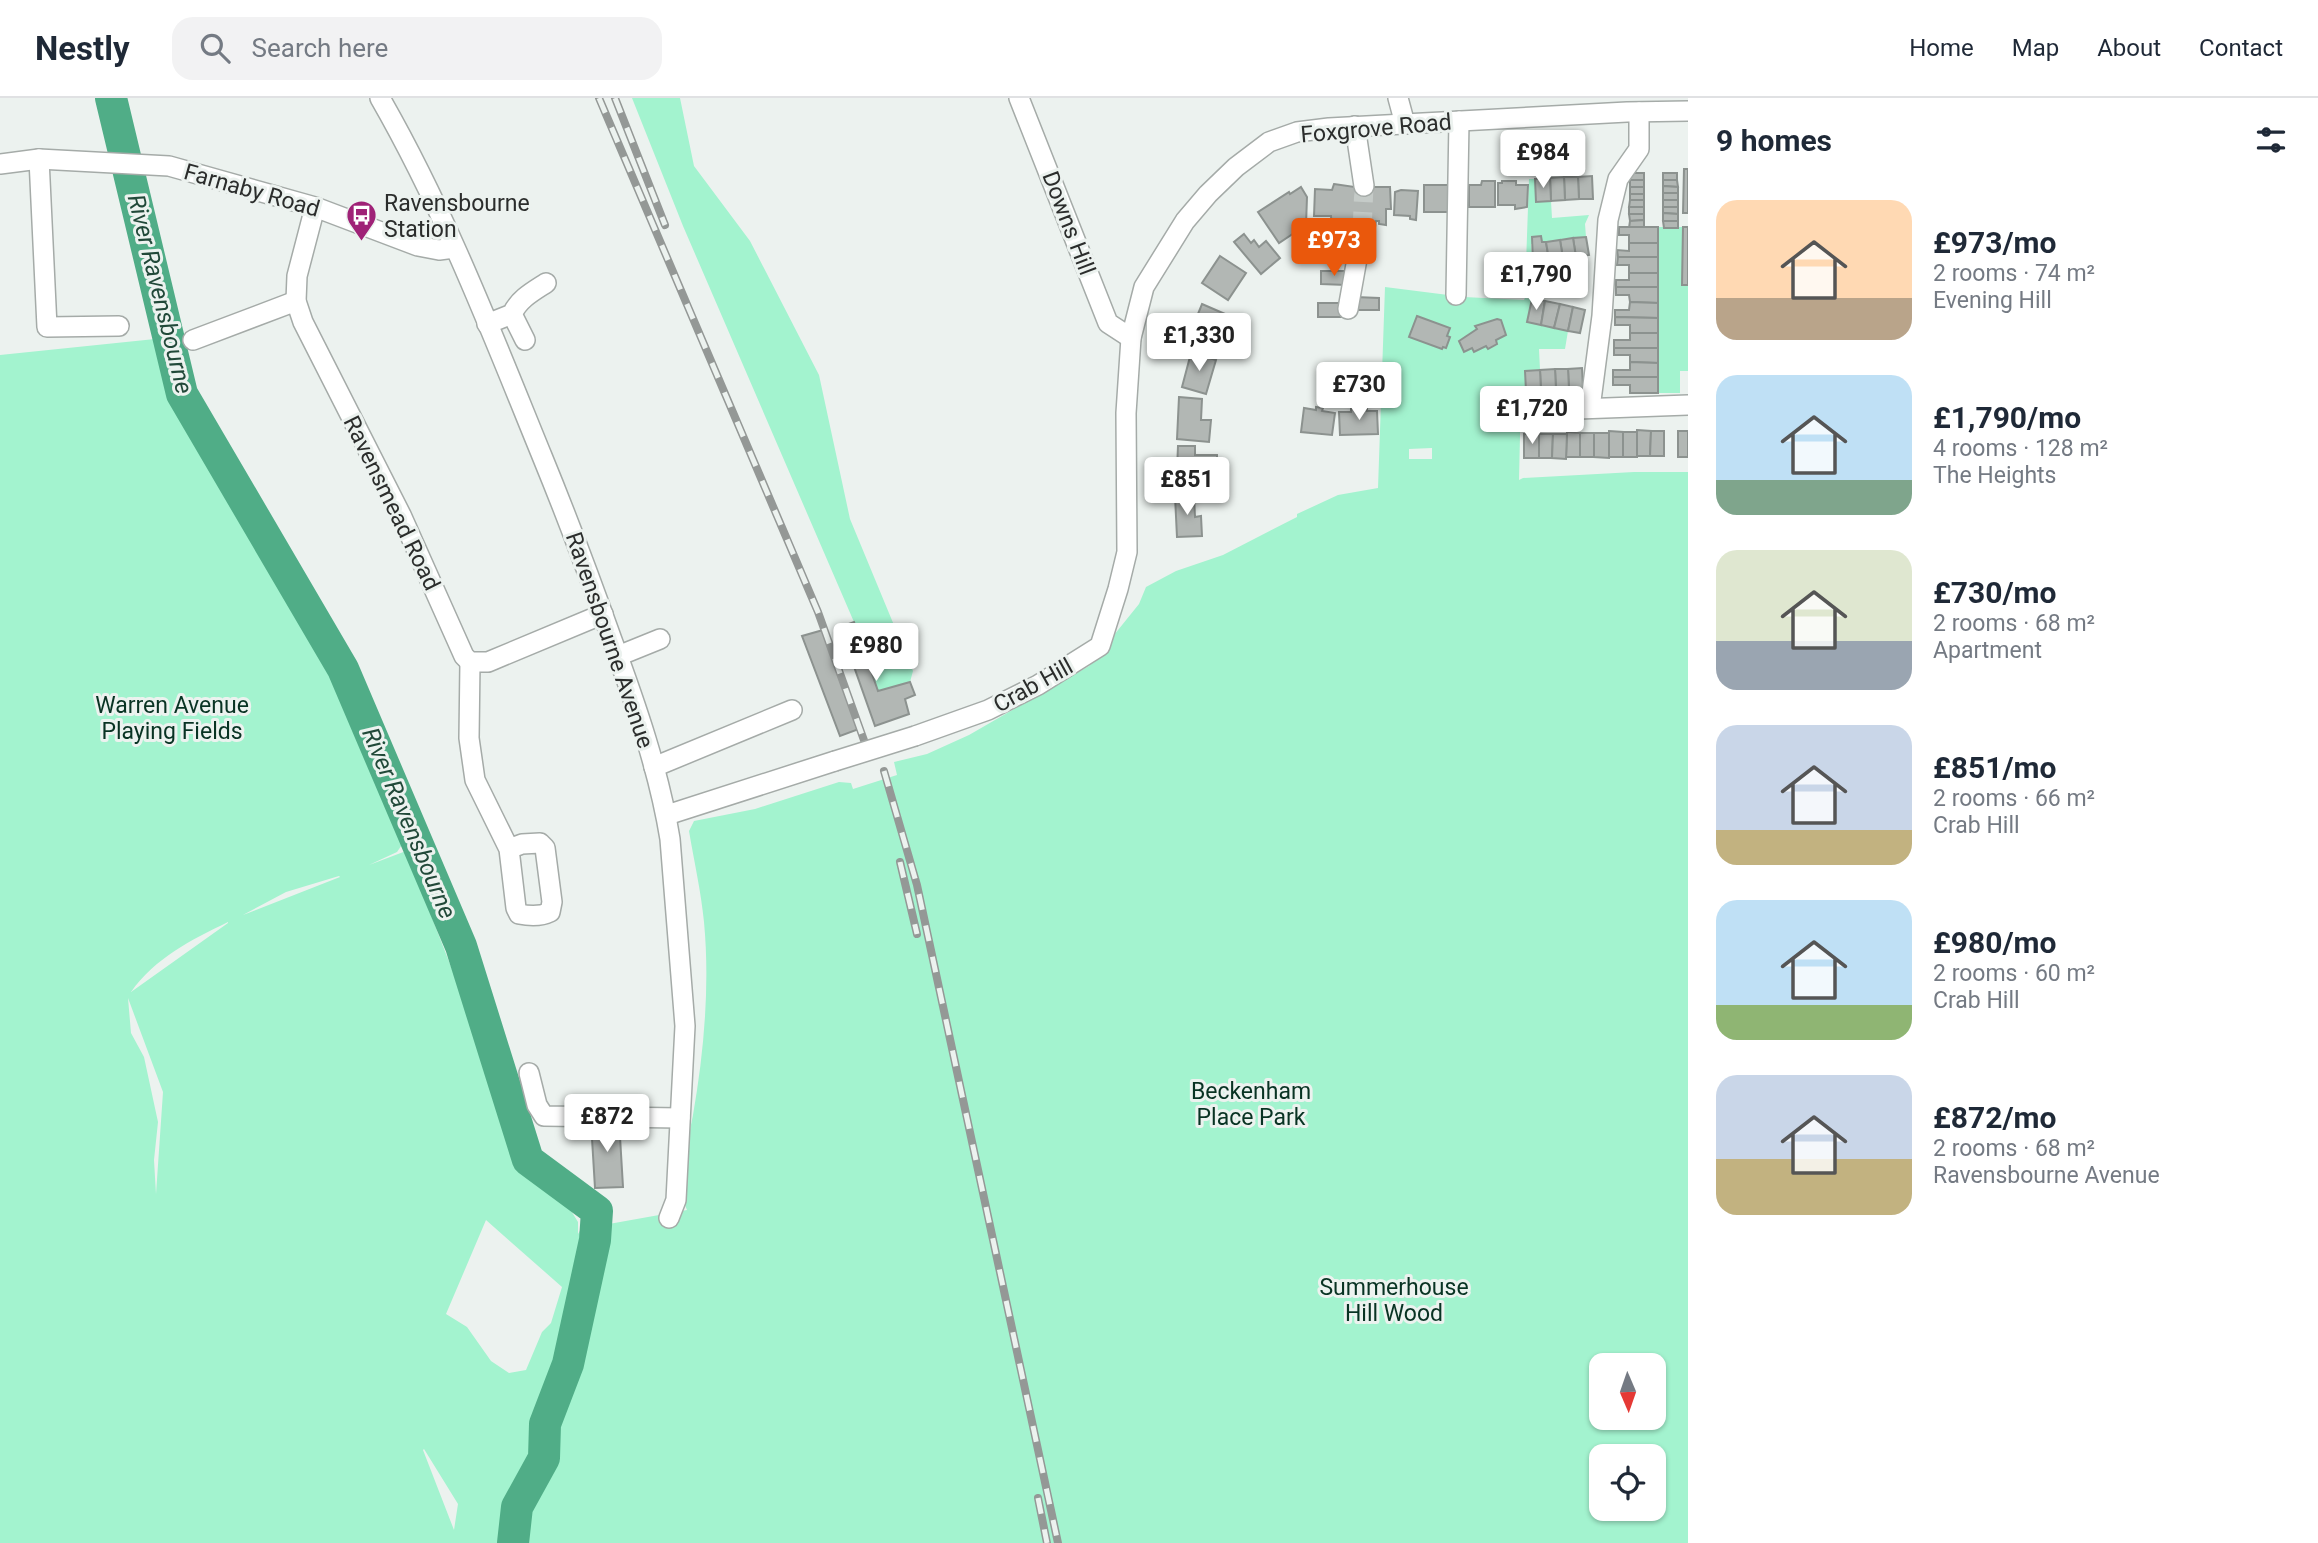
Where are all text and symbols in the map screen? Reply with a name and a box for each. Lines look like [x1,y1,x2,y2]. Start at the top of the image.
search box [172,17,662,80]
text: Nestly [35,29,130,68]
icon: search [196,29,234,67]
text: Search here [252,33,388,63]
text: Home [1909,34,1974,62]
text: Map [2012,34,2059,62]
text: About [2097,34,2161,62]
text: Contact [2199,34,2283,62]
street label: Foxgrove Road [1299,108,1453,149]
icon: filters [2252,121,2290,159]
text: 9 homes [1716,123,1832,158]
pin: £984 [1502,130,1584,190]
text: £984 [1516,139,1570,166]
street label: Farnaby Road [181,158,323,223]
street label: Downs Hill [1036,167,1101,279]
place label: Ravensbourne Station [384,190,530,243]
water label: River Ravensbourne [122,191,198,397]
bus stop icon: Ravensbourne Station [344,199,378,243]
pin: £973 [1293,218,1375,278]
text: £973/mo [1933,225,2057,260]
text: £973 [1307,227,1361,254]
icon: home [1772,228,1856,312]
pin: £1,790 [1479,252,1593,312]
text: 2 rooms · 74 m² [1933,260,2095,287]
text: £1,790 [1500,261,1572,288]
text: Evening Hill [1933,287,2052,314]
pin: £1,330 [1142,314,1256,373]
text: £1,330 [1163,322,1235,349]
pin: £730 [1318,362,1400,422]
text: £730 [1332,371,1386,398]
pin: £1,720 [1475,386,1589,446]
text: £1,720 [1496,395,1568,422]
text: £1,790/mo [1933,400,2081,435]
icon: home [1772,403,1856,487]
street label: Ravensmead Road [338,412,445,595]
text: 4 rooms · 128 m² [1933,435,2108,462]
pin: £851 [1146,458,1228,517]
text: The Heights [1933,462,2056,489]
text: £851 [1160,466,1214,493]
street label: Ravensbourne Avenue [560,529,659,752]
text: £730/mo [1933,575,2057,610]
icon: home [1772,578,1856,662]
text: 2 rooms · 68 m² [1933,610,2095,637]
pin: £980 [835,624,917,683]
text: £980 [849,632,903,659]
text: Apartment [1933,637,2042,664]
street label: Crab Hill [989,653,1078,718]
park label: Warren Avenue Playing Fields [95,692,249,745]
water label: River Ravensbourne [356,723,462,923]
text: £851/mo [1933,750,2057,785]
icon: home [1772,753,1856,837]
text: 2 rooms · 66 m² [1933,785,2095,812]
text: Crab Hill [1933,812,2020,839]
text: £980/mo [1933,925,2057,960]
icon: home [1772,928,1856,1012]
text: 2 rooms · 60 m² [1933,960,2095,987]
text: Crab Hill [1933,987,2020,1014]
park label: Beckenham Place Park [1191,1078,1311,1131]
pin: £872 [566,1094,648,1154]
text: £872/mo [1933,1100,2057,1135]
text: £872 [580,1103,634,1130]
icon: home [1772,1103,1856,1187]
text: 2 rooms · 68 m² [1933,1135,2095,1162]
text: Ravensbourne Avenue [1933,1162,2160,1189]
park label: Summerhouse Hill Wood [1319,1274,1469,1327]
north arrow [1589,1353,1666,1430]
map controls [1589,1353,1666,1521]
button: locate [1589,1444,1666,1521]

